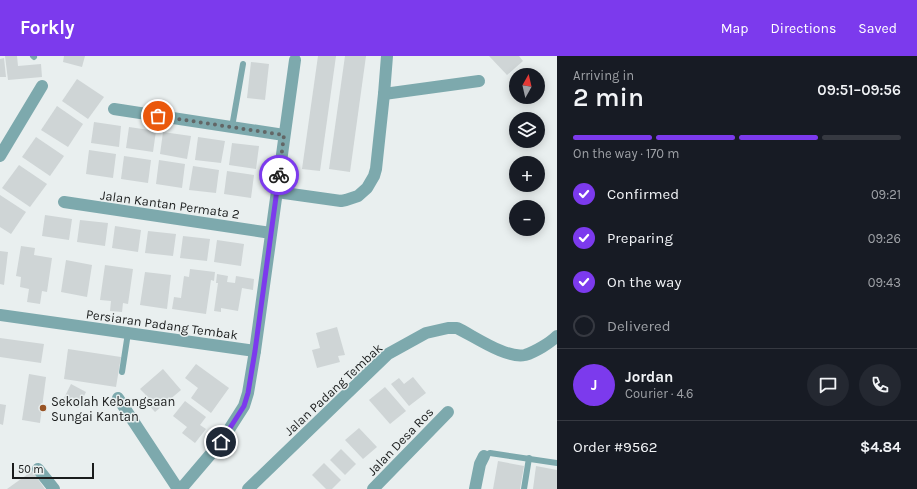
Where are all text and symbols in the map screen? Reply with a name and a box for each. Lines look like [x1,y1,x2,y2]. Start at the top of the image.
text: Forkly [20,17,75,39]
text: Map [721,20,749,37]
text: Directions [771,20,836,37]
text: Saved [858,20,897,37]
north arrow [509,68,545,104]
map controls [509,68,545,236]
text: Arriving in [573,68,634,83]
text: 09:51–09:56 [817,81,901,99]
text: 2 min [573,82,644,113]
pin [141,99,175,133]
icon: bag [147,105,169,127]
button: layers [509,112,545,148]
text: On the way · 170 m [573,146,679,161]
courier [259,155,299,195]
button: + [509,156,545,192]
icon: bike [268,164,290,186]
icon: check [573,183,595,205]
text: Confirmed [607,185,679,203]
street label: Jalan Kantan Permata 2 [99,187,241,222]
text: 09:21 [871,187,901,202]
button: − [509,200,545,236]
icon: check [573,227,595,249]
text: Preparing [607,229,673,247]
text: 09:26 [868,231,901,246]
icon: check [573,271,595,293]
text: On the way [607,273,681,291]
text: 09:43 [868,275,901,290]
street label: Persiaran Padang Tembak [85,306,239,343]
text: Delivered [607,317,671,335]
street label: Jalan Padang Tembak [281,340,385,439]
button: chat [807,364,849,406]
button: phone [859,364,901,406]
text: Jordan [625,368,673,386]
text: J [591,376,597,394]
text: Courier · 4.6 [625,386,693,401]
place label: Sekolah Kebangsaan Sungai Kantan [51,394,175,424]
marker: Sekolah Kebangsaan Sungai Kantan [38,403,48,413]
street label: Jalan Desa Ros [364,404,437,478]
pin [204,425,238,459]
icon: home [210,431,232,453]
text: Order #9562 [573,438,658,456]
text: $4.84 [860,438,901,456]
scale bar [12,461,94,480]
text: 50 m [18,463,44,476]

